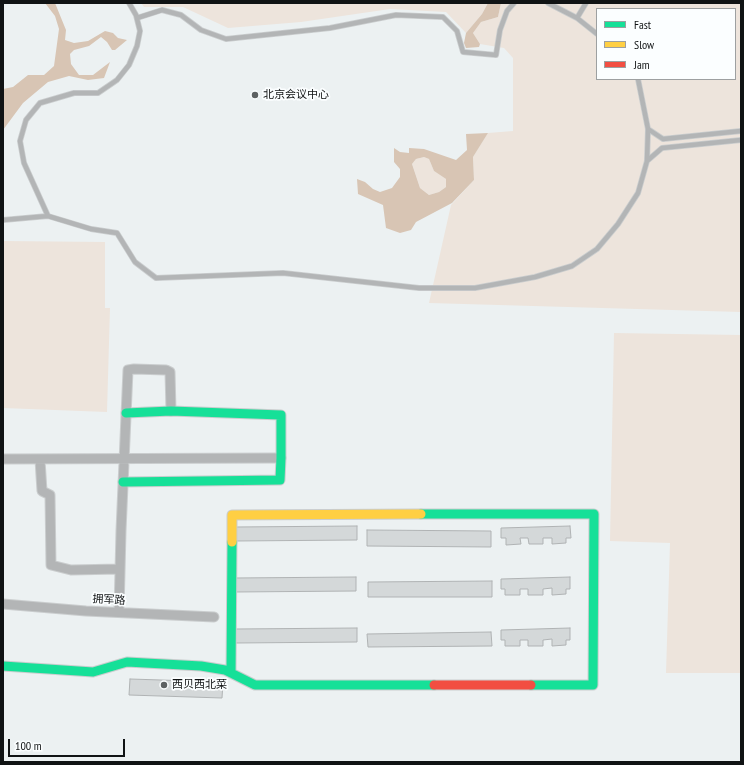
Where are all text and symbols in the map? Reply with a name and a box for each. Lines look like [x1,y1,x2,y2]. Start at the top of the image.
legend [596,8,736,80]
text: Fast [634,17,651,32]
text: Slow [634,37,654,52]
text: Jam [634,57,650,72]
place label: 北京会议中心 [263,88,329,102]
marker: 北京会议中心 [250,90,260,100]
street label: 拥军路 [92,593,126,607]
place label: 西贝西北菜 [172,678,227,692]
marker: 西贝西北菜 [159,680,169,690]
scale bar [10,731,127,757]
text: 100 m [15,738,42,753]

